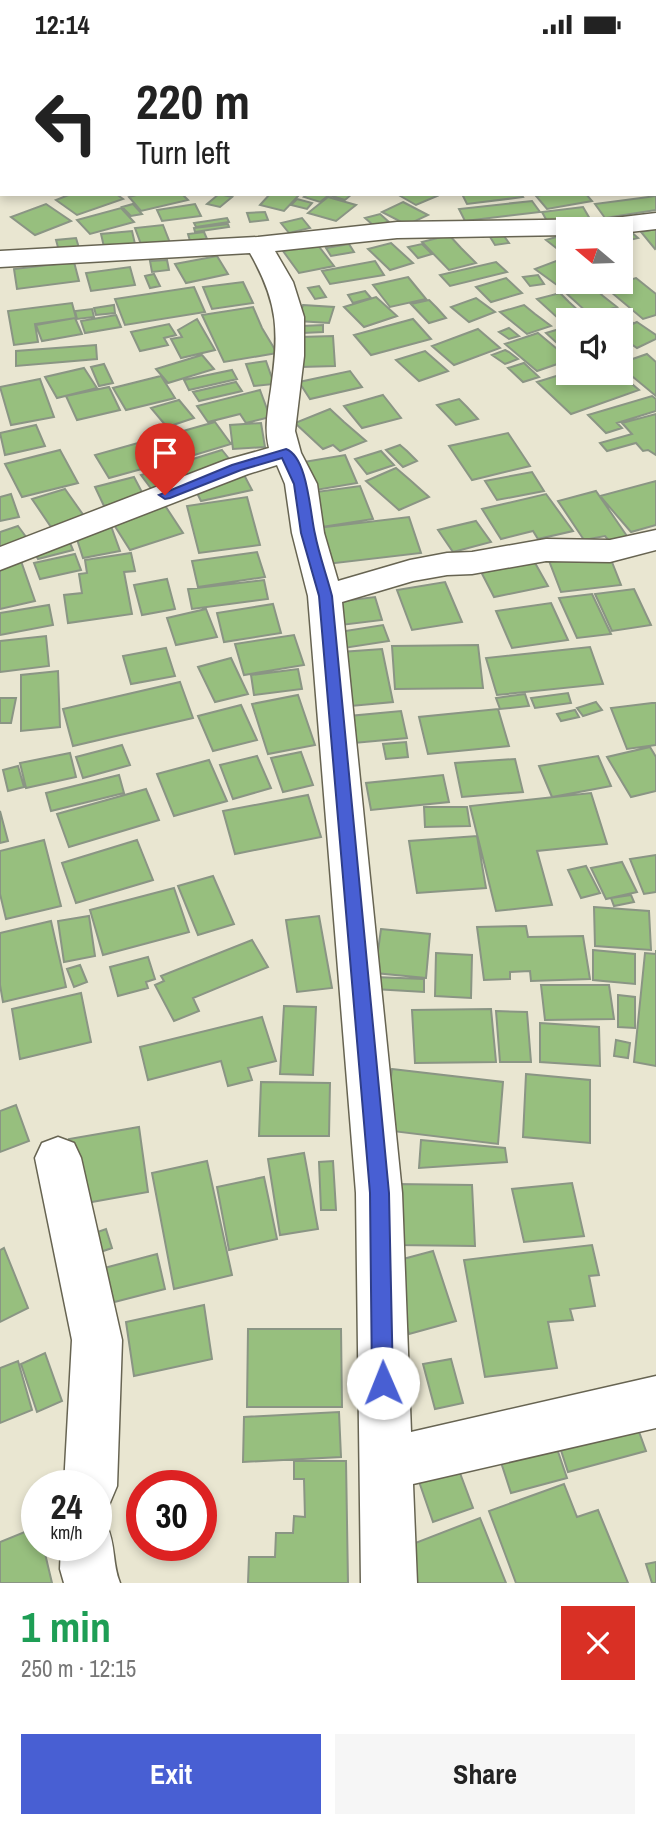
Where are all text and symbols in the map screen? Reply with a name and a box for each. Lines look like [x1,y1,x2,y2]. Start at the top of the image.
text: 12:14 [35,7,90,42]
text: 220 m [136,68,250,134]
icon: left [21,77,112,168]
text: Turn left [136,131,230,174]
north arrow [556,217,634,294]
map controls [556,217,633,385]
button: sound [556,308,633,385]
pin [135,423,195,495]
icon: arrive [146,434,184,472]
position arrow [346,1346,420,1420]
speed limit sign: 30 [126,1470,217,1561]
text: 24 [51,1483,82,1530]
text: km/h [51,1520,83,1545]
text: 1 min [21,1599,111,1655]
button: close [561,1606,635,1680]
text: 250 m · 12:15 [21,1653,136,1684]
button: Exit [21,1734,321,1814]
button: Share [335,1734,635,1814]

